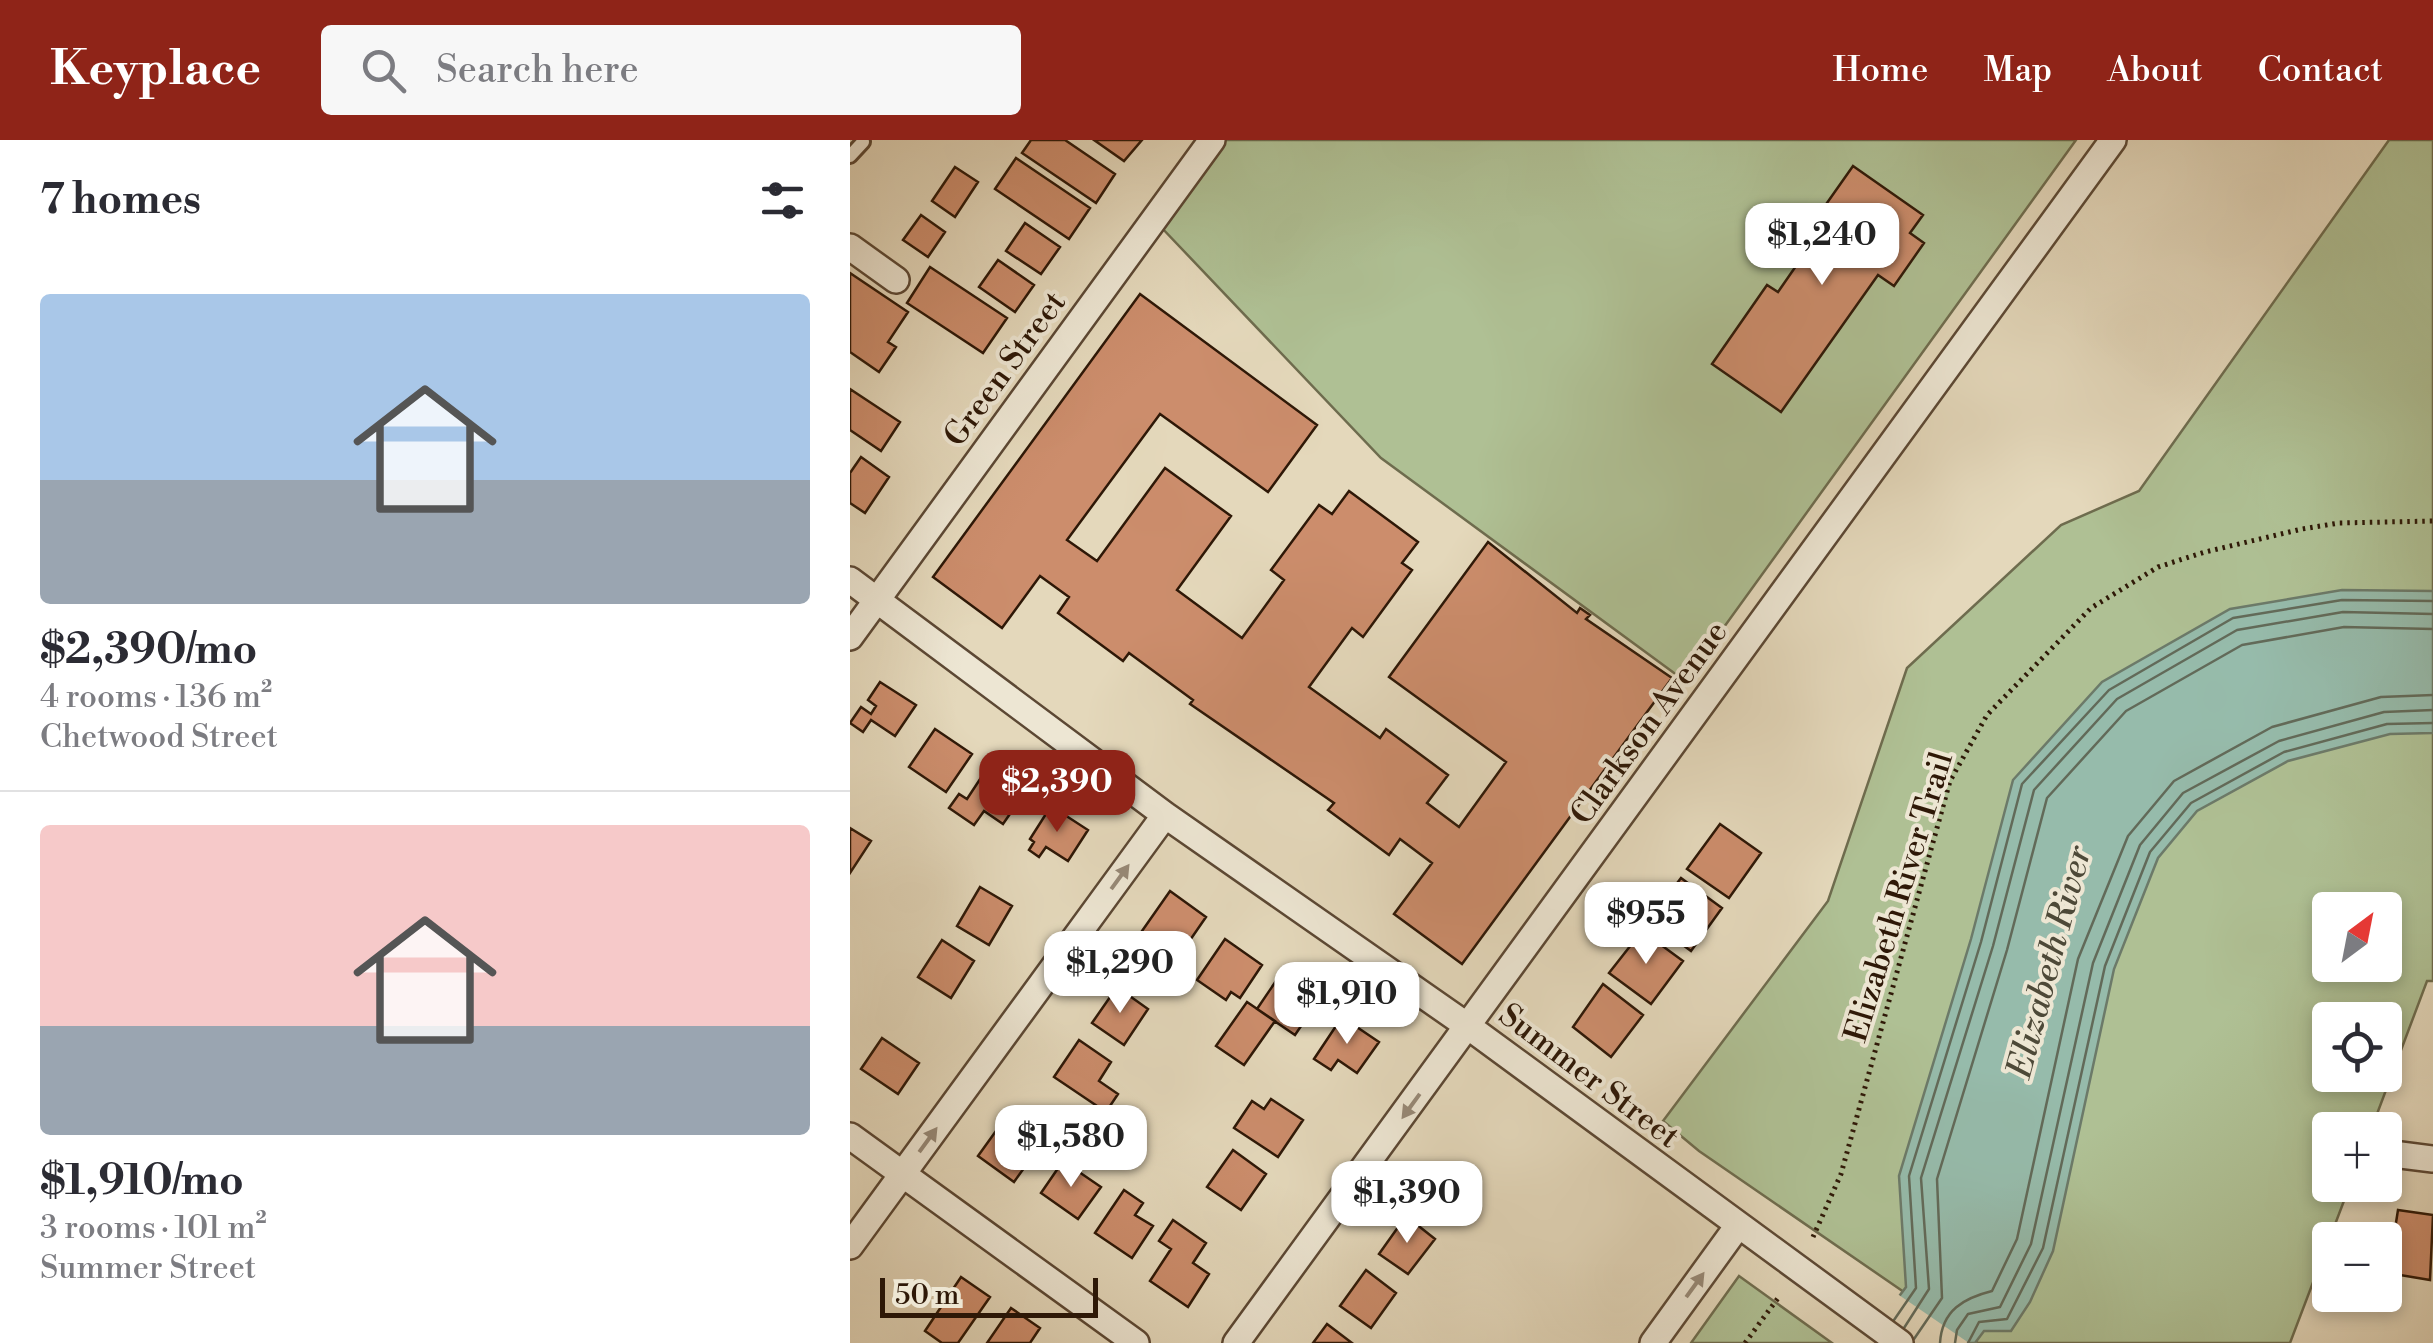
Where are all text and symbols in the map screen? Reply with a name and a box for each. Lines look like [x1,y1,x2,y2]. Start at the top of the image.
search box [321,25,1021,115]
text: Keyplace [50,40,261,100]
icon: search [356,43,411,98]
text: Search here [436,47,639,94]
text: Home [1832,49,1928,92]
text: Map [1983,49,2052,92]
text: About [2107,49,2203,92]
text: Contact [2258,49,2383,92]
icon: filters [755,173,810,228]
text: 7 homes [40,174,201,227]
pin: $1,240 [1741,203,1903,288]
text: $1,240 [1767,215,1877,255]
street label: Green Street [935,284,1075,454]
icon: home [335,359,515,539]
street label: Clarkson Avenue [1562,613,1736,833]
text: $2,390/mo [40,624,257,677]
text: 4 rooms · 136 m² [40,677,272,717]
text: Chetwood Street [40,717,278,757]
street label: Elizabeth River Trail [1836,747,1962,1047]
pin: $2,390 [976,750,1138,835]
text: $2,390 [1001,762,1113,802]
water label: Elizabeth River [1998,840,2102,1084]
one-way arrow [1109,864,1129,890]
pin: $955 [1587,882,1705,967]
icon: home [335,890,515,1070]
north arrow [2312,892,2402,982]
map controls [2312,892,2402,1312]
text: $955 [1607,894,1685,934]
pin: $1,290 [1039,931,1201,1016]
text: $1,290 [1066,943,1174,983]
pin: $1,910 [1266,962,1428,1047]
text: $1,910 [1296,974,1398,1014]
street label: Summer Street [1491,995,1687,1157]
button: locate [2312,1002,2402,1092]
one-way arrow [1402,1093,1422,1119]
pin: $1,580 [990,1105,1152,1190]
button: + [2312,1112,2402,1202]
text: $1,580 [1017,1117,1125,1157]
one-way arrow [918,1127,938,1153]
text: $1,910/mo [40,1155,244,1208]
pin: $1,390 [1326,1161,1488,1246]
text: $1,390 [1353,1173,1461,1213]
text: 3 rooms · 101 m² [40,1208,267,1248]
button: − [2312,1222,2402,1312]
text: Summer Street [40,1248,256,1288]
one-way arrow [1685,1272,1704,1298]
scale bar [880,1273,1098,1318]
text: 50 m [895,1278,959,1313]

